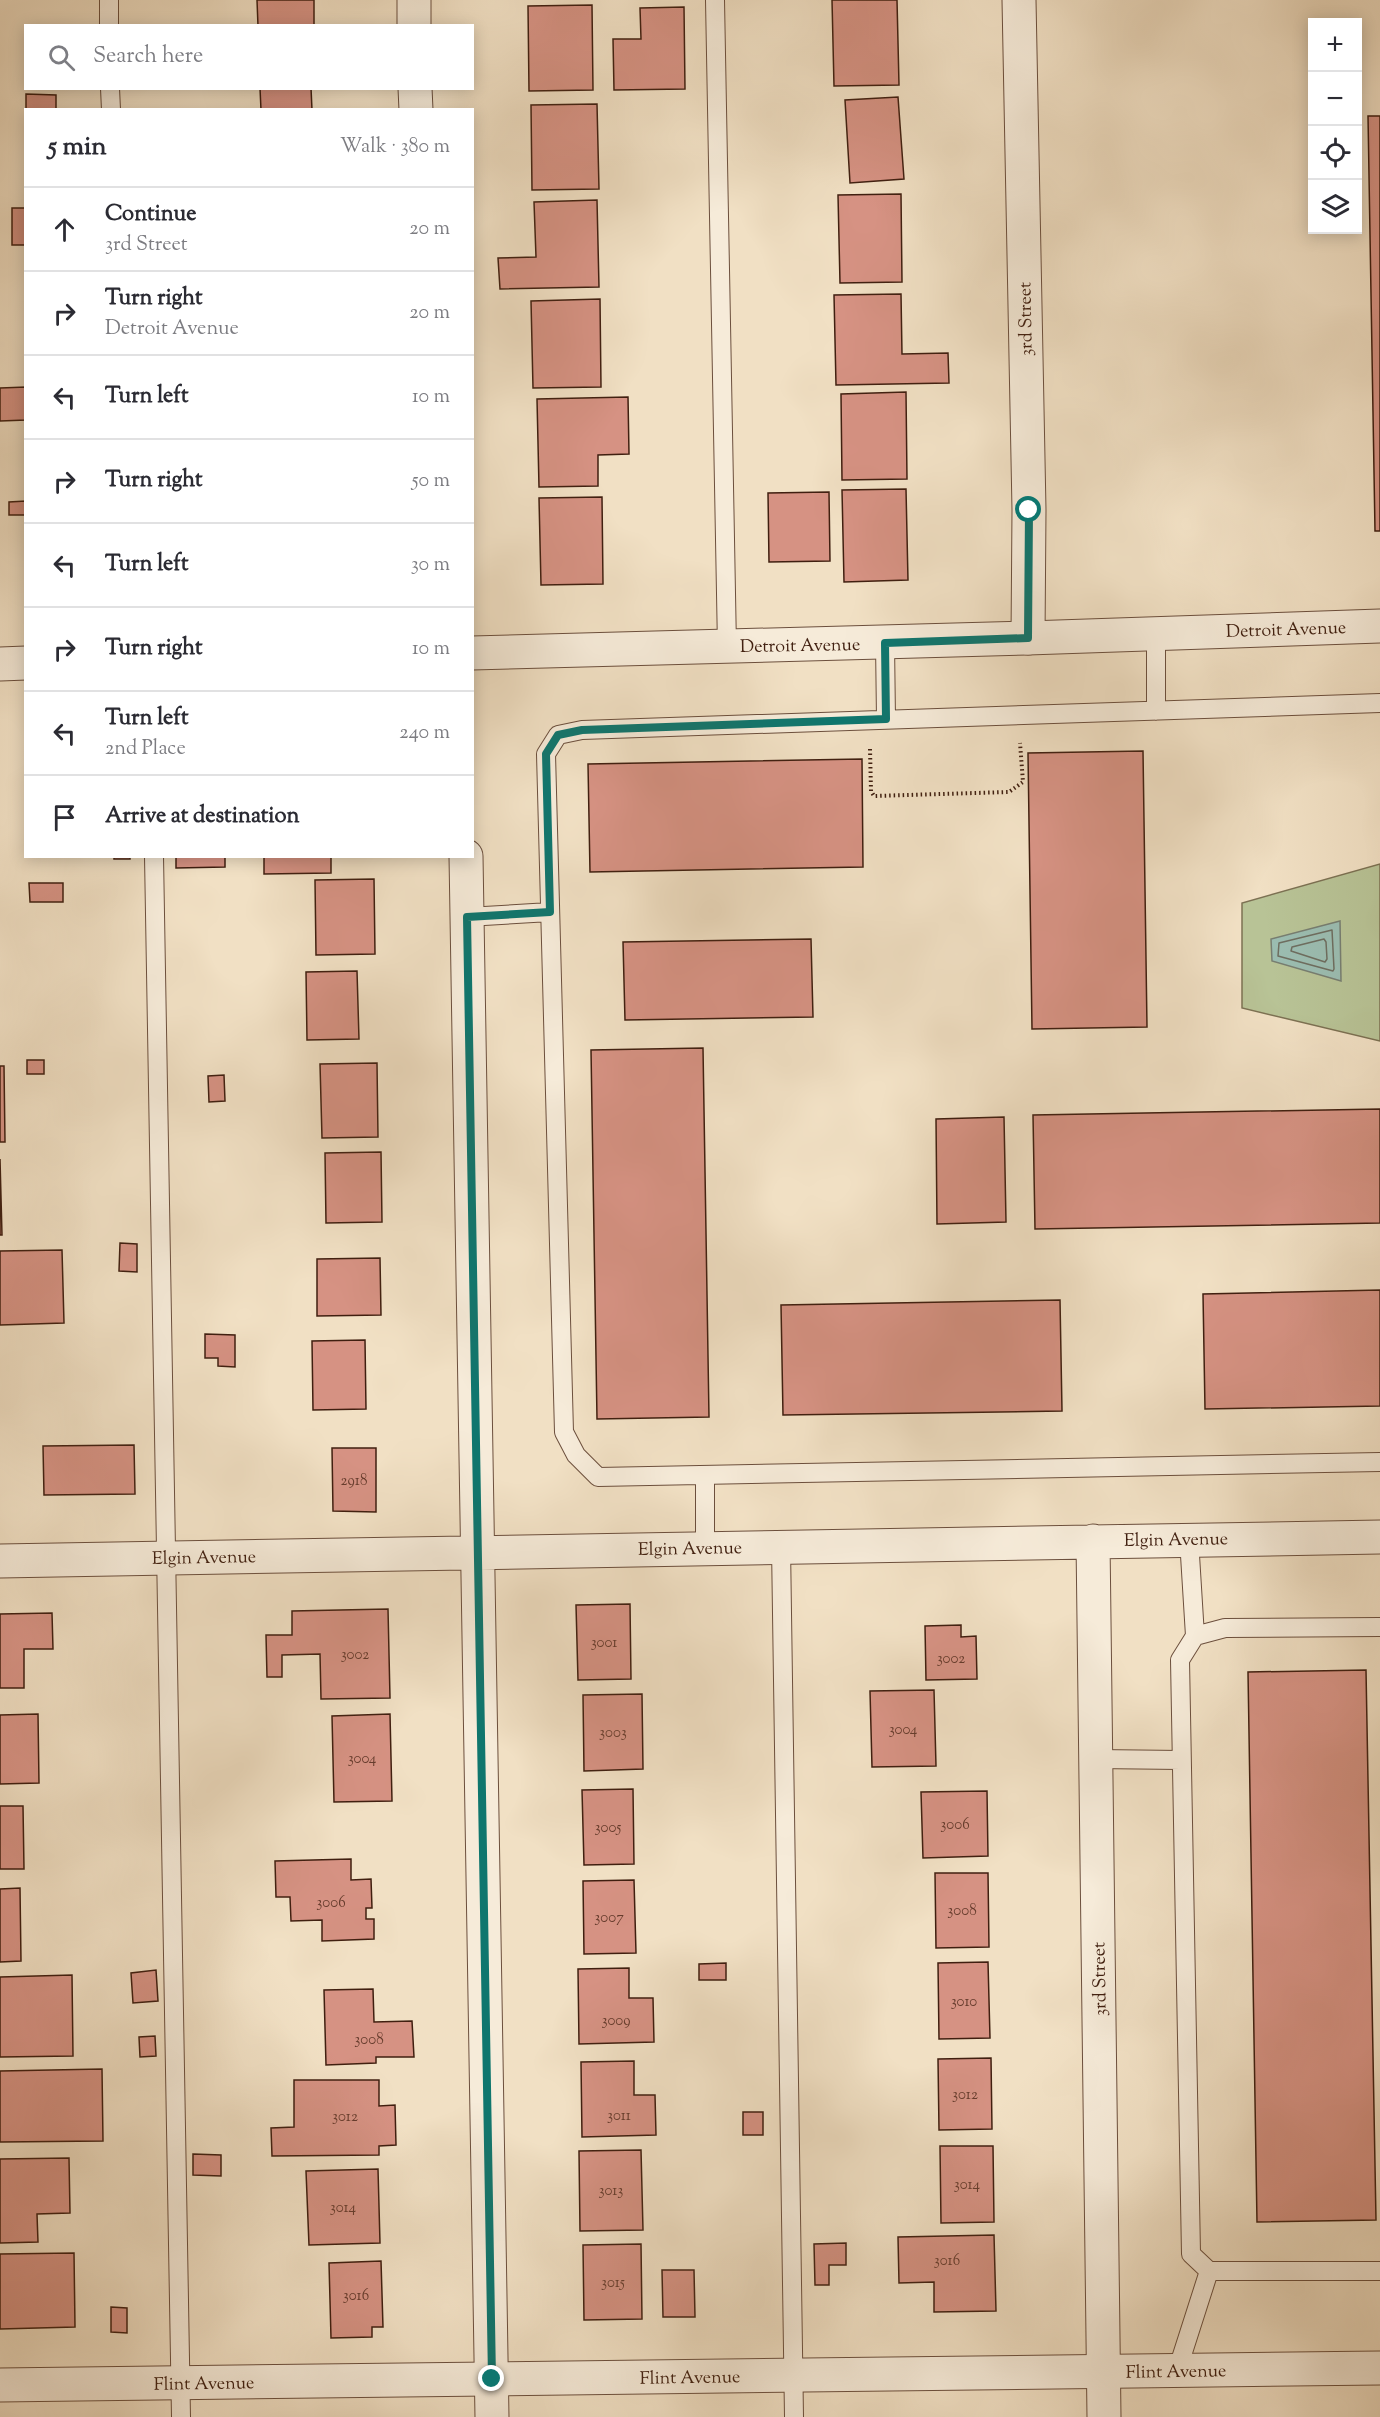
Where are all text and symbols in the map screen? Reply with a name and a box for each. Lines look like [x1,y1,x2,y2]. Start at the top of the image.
map controls [1308,18,1362,234]
button: + [1308,18,1362,72]
search box [24,24,474,90]
icon: search [45,41,78,74]
text: Search here [93,41,203,73]
button: − [1308,72,1362,126]
button: locate [1308,126,1362,180]
text: 5 min [48,129,107,166]
text: Walk · 380 m [340,133,450,162]
button: layers [1308,180,1362,234]
text: Continue [105,199,196,231]
icon: ahead [48,213,81,246]
text: 20 m [409,215,450,244]
text: 3rd Street [105,231,188,260]
street label: 3rd Street [1013,282,1041,356]
text: Turn right [105,283,202,315]
icon: right [48,297,81,330]
text: 20 m [409,299,450,328]
text: Detroit Avenue [105,315,239,344]
icon: left [48,381,81,414]
text: Turn left [105,381,188,413]
text: 10 m [412,383,450,412]
icon: right [48,465,81,498]
text: Turn right [105,465,202,497]
text: 50 m [412,467,450,496]
route start [1015,496,1041,522]
icon: left [48,549,81,582]
text: Turn left [105,549,188,581]
text: 30 m [411,551,450,580]
street label: Detroit Avenue [1225,616,1347,646]
icon: right [48,633,81,666]
text: Turn right [105,633,202,665]
street label: Detroit Avenue [740,633,860,661]
text: 10 m [412,635,450,664]
text: Turn left [105,703,188,735]
icon: left [48,717,81,750]
text: 240 m [399,719,450,748]
text: 2nd Place [105,735,186,764]
icon: arrive [48,801,81,834]
text: Arrive at destination [105,801,300,833]
house number: 2918 [341,1471,367,1492]
street label: Elgin Avenue [1124,1527,1228,1555]
street label: Elgin Avenue [638,1536,742,1564]
street label: Elgin Avenue [152,1545,256,1573]
house number: 3001 [591,1633,617,1654]
house number: 3002 [341,1645,369,1666]
house number: 3002 [937,1649,965,1670]
house number: 3004 [889,1720,918,1741]
house number: 3003 [599,1723,627,1744]
house number: 3004 [348,1749,377,1770]
house number: 3006 [940,1815,970,1836]
house number: 3005 [595,1818,621,1839]
house number: 3006 [316,1893,346,1914]
house number: 3008 [947,1901,977,1922]
house number: 3007 [594,1908,624,1929]
street label: 3rd Street [1087,1942,1115,2016]
house number: 3010 [951,1992,977,2013]
house number: 3009 [601,2011,631,2032]
house number: 3008 [354,2030,384,2051]
house number: 3012 [952,2085,978,2106]
house number: 3011 [607,2106,631,2127]
house number: 3012 [332,2107,358,2128]
house number: 3014 [954,2175,981,2196]
house number: 3013 [599,2181,623,2202]
house number: 3014 [330,2198,357,2219]
house number: 3016 [934,2251,960,2272]
house number: 3015 [601,2273,625,2294]
house number: 3016 [343,2286,369,2307]
street label: Flint Avenue [1125,2359,1227,2387]
route end [478,2365,504,2391]
street label: Flint Avenue [639,2365,741,2393]
street label: Flint Avenue [153,2371,255,2399]

